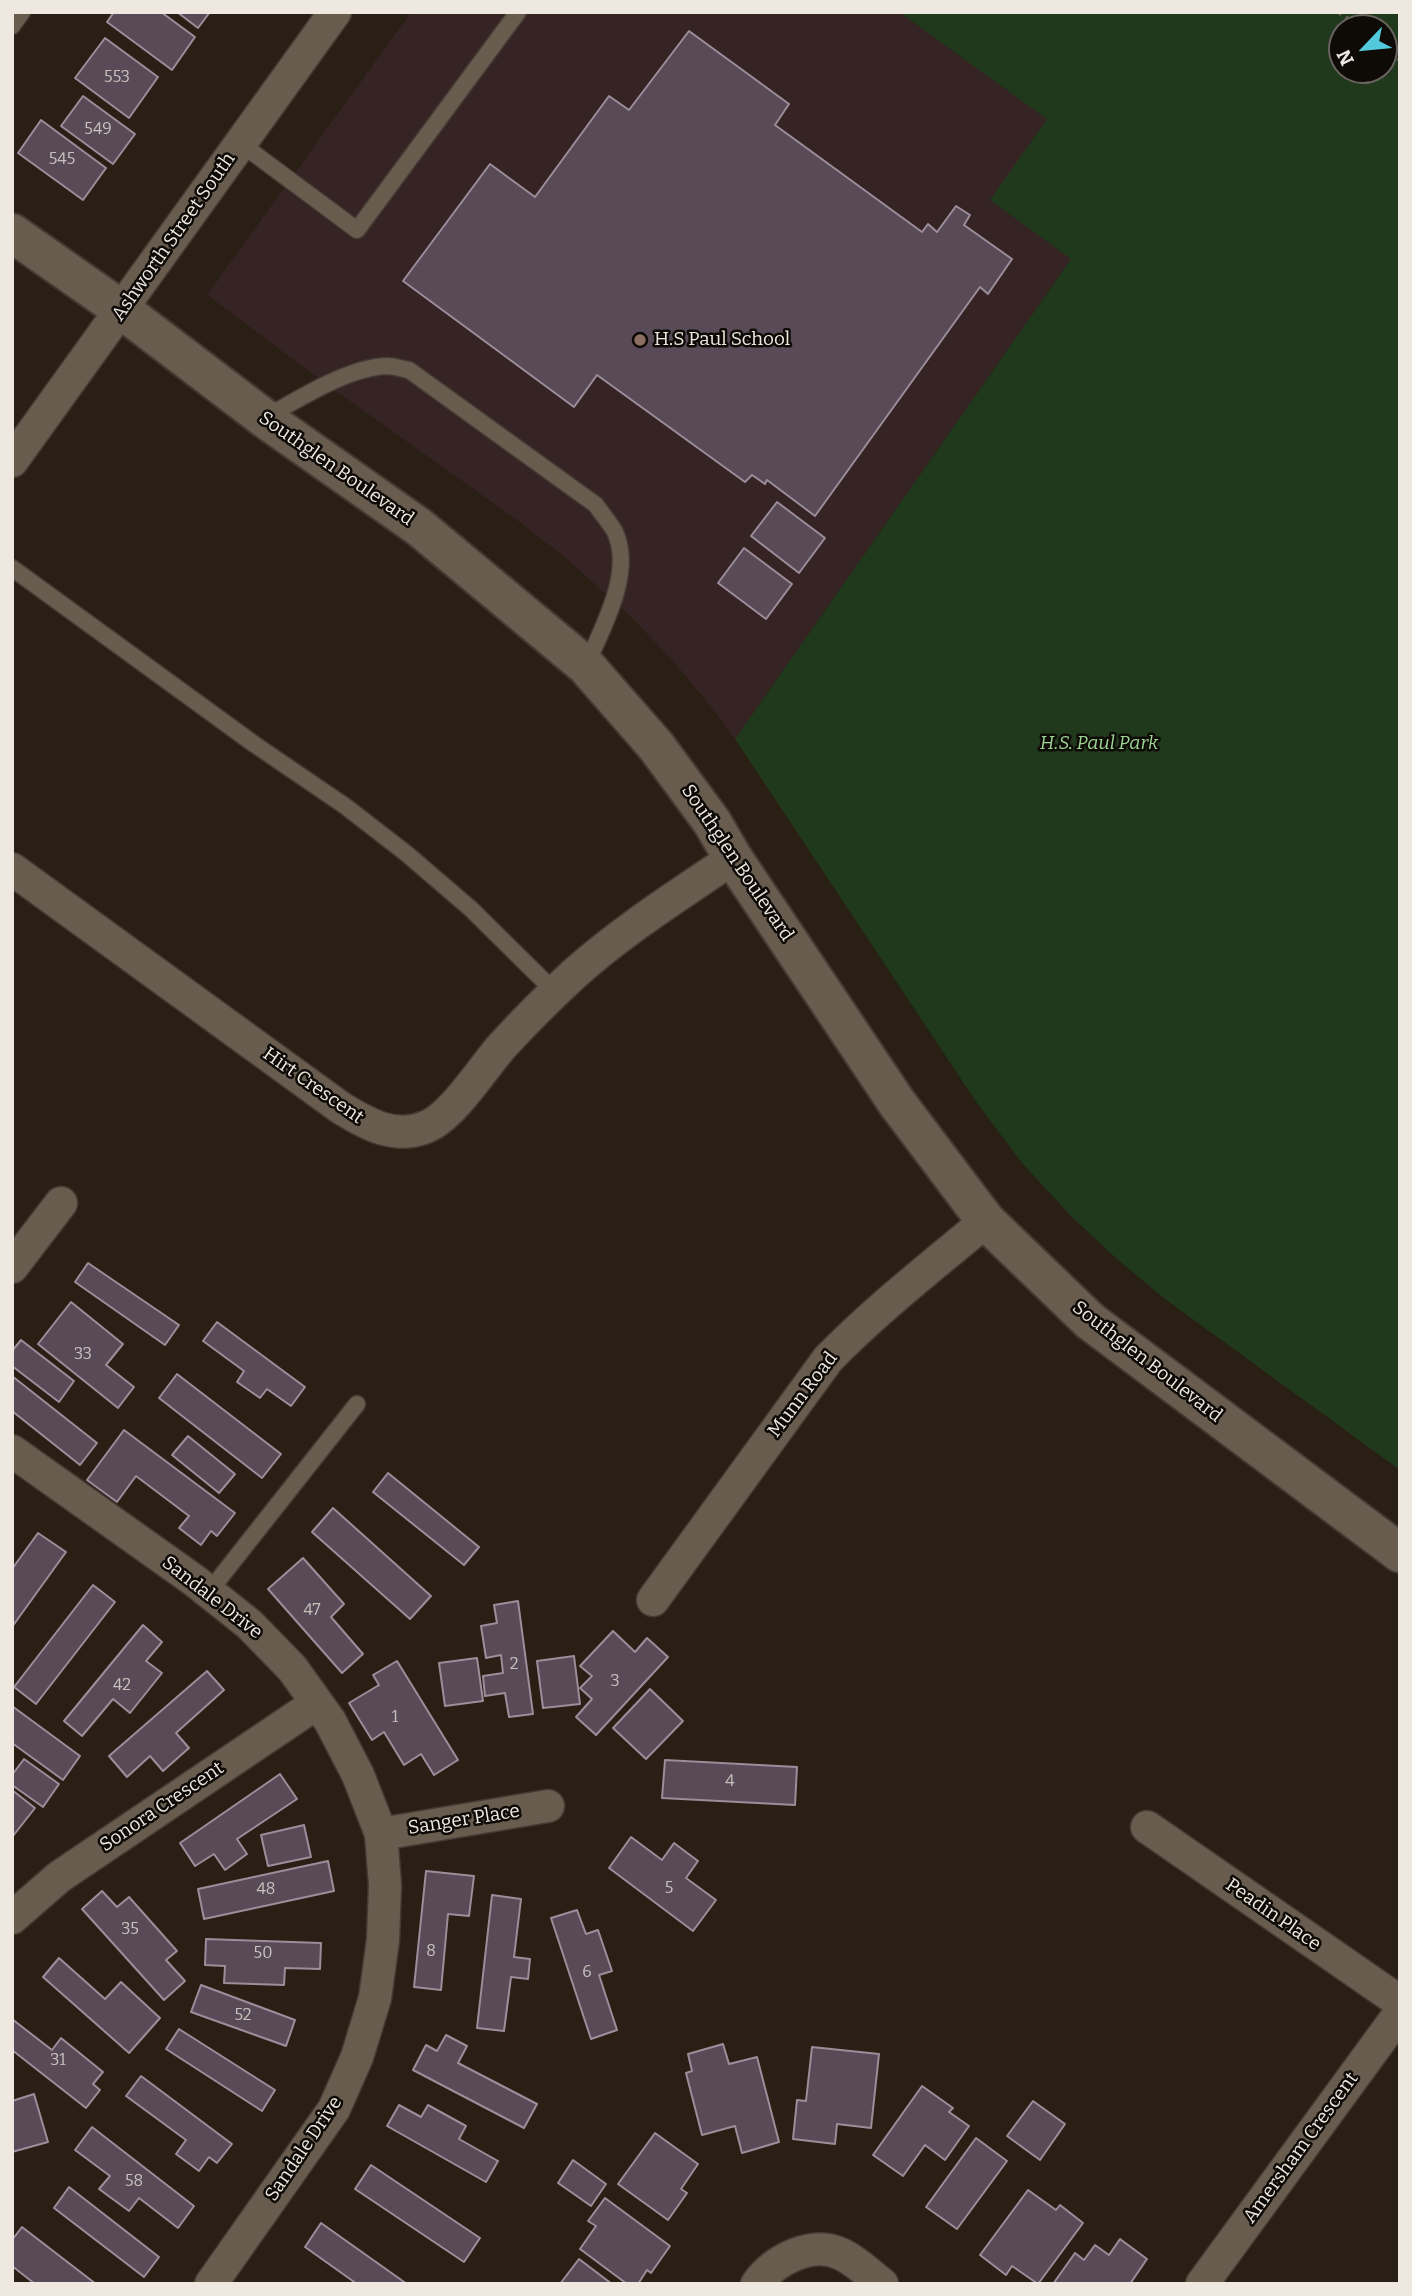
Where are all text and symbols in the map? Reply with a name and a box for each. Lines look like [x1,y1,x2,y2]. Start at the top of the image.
north arrow [1328,14,1398,84]
text: N [1332,46,1359,69]
house number: 553 [104,68,130,88]
house number: 549 [84,120,112,140]
street label: Ashworth Street South [107,149,241,325]
house number: 545 [49,150,75,170]
place label: H.S Paul School [654,329,790,351]
marker: H.S Paul School [632,332,648,348]
street label: Southglen Boulevard [254,407,418,531]
park label: H.S. Paul Park [1040,733,1158,755]
street label: Southglen Boulevard [676,780,798,946]
street label: Hirt Crescent [258,1043,368,1129]
street label: Southglen Boulevard [1068,1296,1226,1428]
house number: 33 [74,1345,92,1365]
street label: Munn Road [763,1348,843,1442]
street label: Sandale Drive [157,1552,267,1644]
house number: 47 [303,1601,321,1621]
house number: 2 [510,1655,518,1675]
house number: 3 [610,1672,620,1692]
house number: 42 [113,1676,131,1696]
house number: 1 [392,1708,398,1728]
street label: Sonora Crescent [96,1757,228,1857]
house number: 4 [725,1772,735,1792]
street label: Sanger Place [407,1800,521,1840]
street label: Peadin Place [1221,1874,1325,1956]
house number: 5 [665,1879,673,1899]
house number: 48 [257,1880,275,1900]
house number: 35 [121,1920,139,1940]
house number: 8 [426,1942,436,1962]
house number: 50 [254,1944,272,1964]
house number: 6 [582,1963,592,1983]
house number: 52 [235,2006,251,2026]
house number: 31 [50,2051,66,2071]
street label: Amersham Crescent [1239,2068,1363,2228]
street label: Sandale Drive [261,2092,347,2206]
house number: 58 [125,2172,143,2192]

